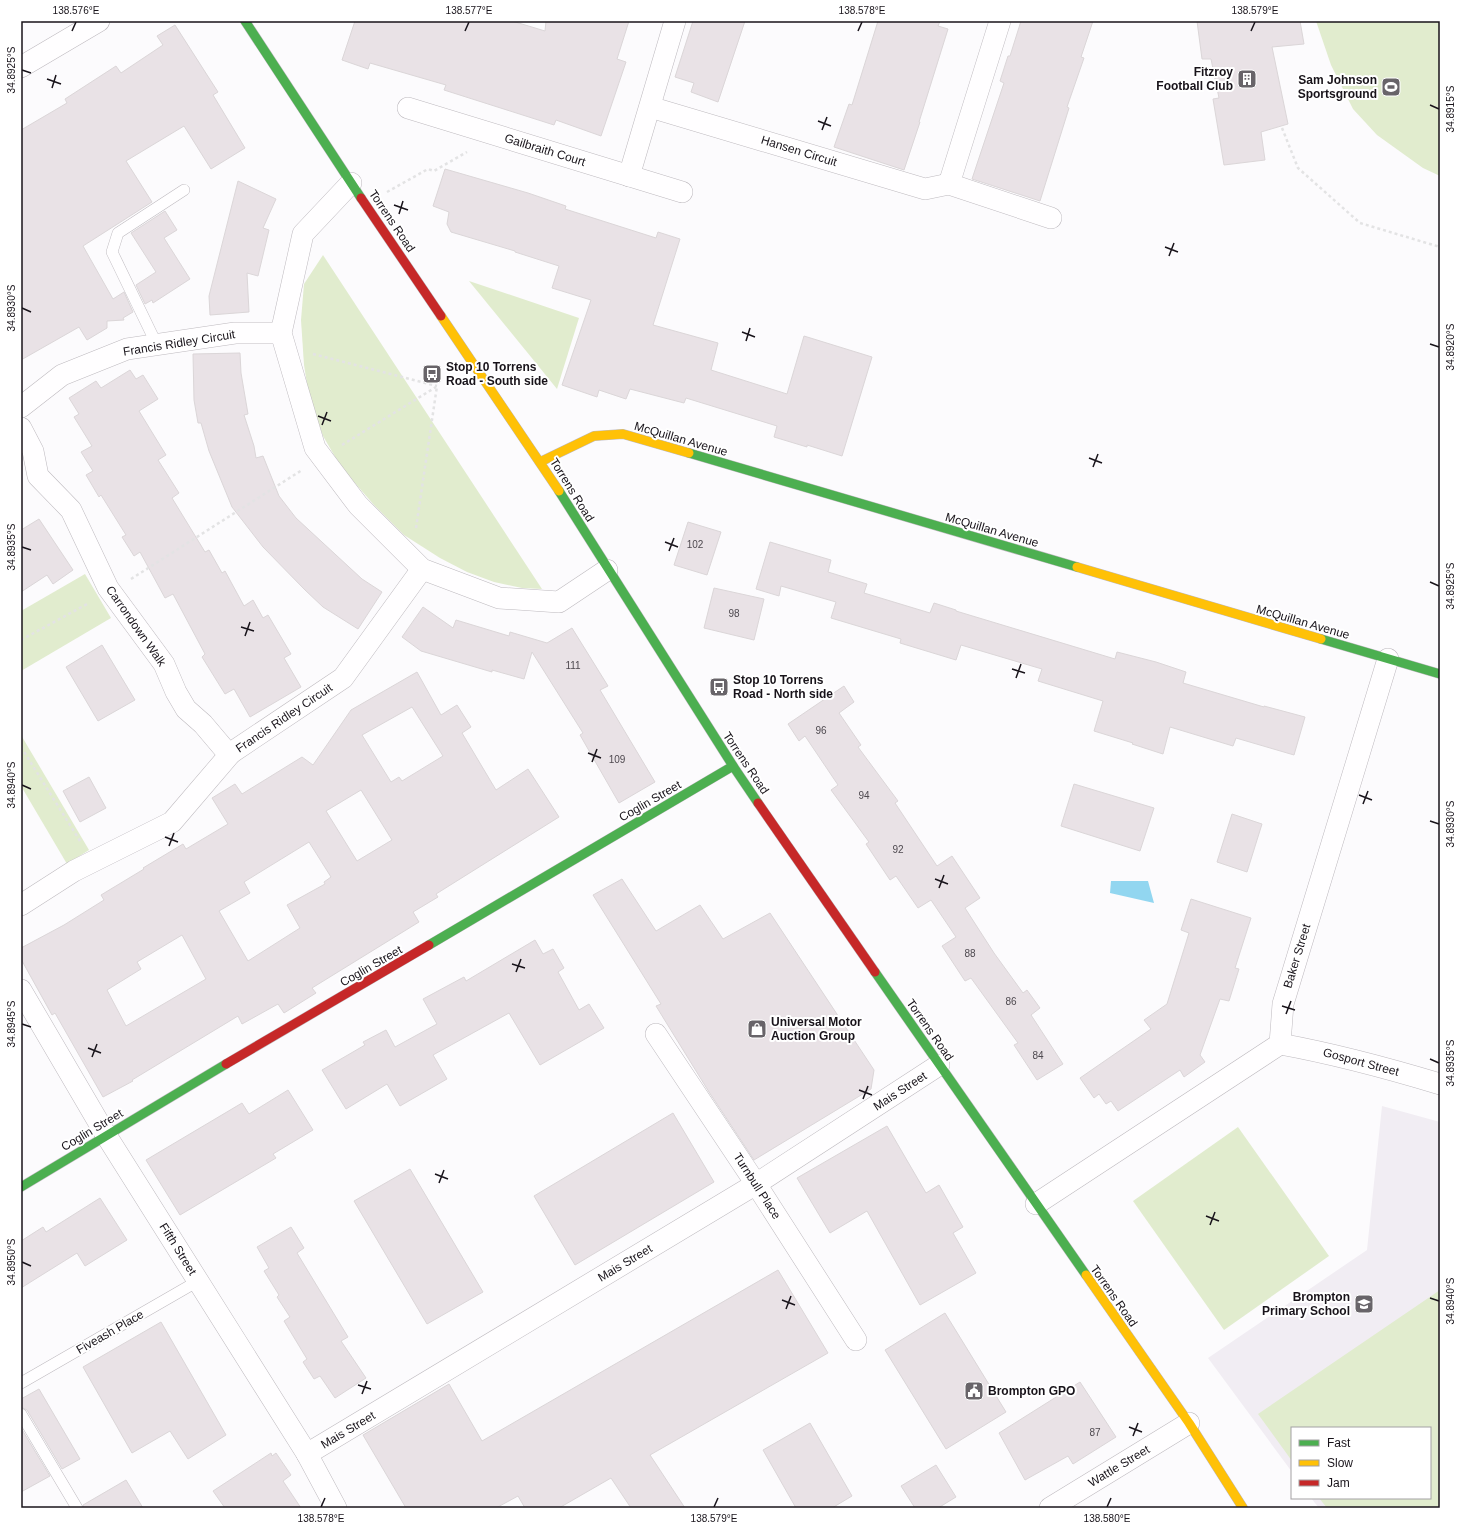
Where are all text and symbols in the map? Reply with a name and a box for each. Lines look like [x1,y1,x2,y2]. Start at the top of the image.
text: 138.576°E [53,5,100,16]
text: 138.577°E [446,5,493,16]
text: 138.578°E [839,5,886,16]
text: 138.579°E [1232,5,1279,16]
text: 34.8925°S [6,46,17,93]
place label: Fitzroy Football Club [1156,65,1233,93]
building icon: Fitzroy Football Club [1236,68,1258,90]
place label: Sam Johnson Sportsground [1298,73,1377,101]
sports icon: Sam Johnson Sportsground [1380,76,1402,98]
text: 34.8915°S [1445,85,1456,132]
street label: Gailbraith Court [503,131,588,169]
street label: Hansen Circuit [759,133,839,169]
street label: Torrens Road [366,187,418,255]
text: 34.8930°S [6,284,17,331]
text: 34.8920°S [1445,323,1456,370]
street label: Francis Ridley Circuit [122,327,237,359]
place label: Stop 10 Torrens Road - South side [446,360,548,388]
bus stop icon: Stop 10 Torrens Road - South side [421,363,443,385]
street label: McQuillan Avenue [633,419,730,459]
street label: Torrens Road [547,456,597,524]
street label: McQuillan Avenue [944,510,1041,550]
text: 34.8935°S [6,523,17,570]
house number: 102 [687,539,704,550]
text: 34.8925°S [1445,562,1456,609]
street label: Carrondown Walk [103,583,170,670]
street label: McQuillan Avenue [1255,602,1352,642]
house number: 98 [728,608,740,619]
house number: 111 [565,660,581,671]
place label: Stop 10 Torrens Road - North side [733,673,833,701]
bus stop icon: Stop 10 Torrens Road - North side [708,676,730,698]
street label: Francis Ridley Circuit [233,680,335,755]
house number: 96 [815,725,827,736]
street label: Torrens Road [720,729,772,797]
house number: 109 [609,754,626,765]
text: 34.8940°S [6,761,17,808]
street label: Coglin Street [616,777,684,824]
house number: 94 [858,790,870,801]
text: 34.8930°S [1445,800,1456,847]
house number: 92 [892,844,904,855]
street label: Baker Street [1281,921,1314,990]
street label: Coglin Street [337,942,405,989]
house number: 88 [964,948,976,959]
street label: Torrens Road [904,996,956,1064]
house number: 86 [1005,996,1017,1007]
text: 34.8945°S [6,1000,17,1047]
place label: Universal Motor Auction Group [771,1015,862,1043]
shop icon: Universal Motor Auction Group [746,1018,768,1040]
text: 34.8935°S [1445,1039,1456,1086]
street label: Gosport Street [1321,1045,1401,1079]
house number: 84 [1032,1050,1044,1061]
street label: Mais Street [871,1068,930,1113]
street label: Coglin Street [59,1106,126,1154]
street label: Turnbull Place [730,1150,784,1222]
street label: Fifth Street [157,1220,200,1278]
text: 34.8950°S [6,1238,17,1285]
street label: Mais Street [595,1241,655,1285]
street label: Torrens Road [1088,1262,1140,1330]
text: 34.8940°S [1445,1277,1456,1324]
place label: Brompton Primary School [1262,1290,1350,1318]
school or university icon: Brompton Primary School [1353,1293,1375,1315]
street label: Fiveash Place [74,1307,146,1357]
public building icon: Brompton GPO [963,1380,985,1402]
place label: Brompton GPO [988,1384,1075,1398]
street label: Mais Street [318,1408,378,1452]
house number: 87 [1089,1427,1101,1438]
legend [1291,1427,1431,1499]
text: Fast [1327,1436,1351,1450]
street label: Wattle Street [1086,1442,1153,1490]
text: Slow [1327,1456,1353,1470]
text: Jam [1327,1476,1350,1490]
text: 138.578°E [298,1513,345,1524]
text: 138.579°E [691,1513,738,1524]
text: 138.580°E [1084,1513,1131,1524]

